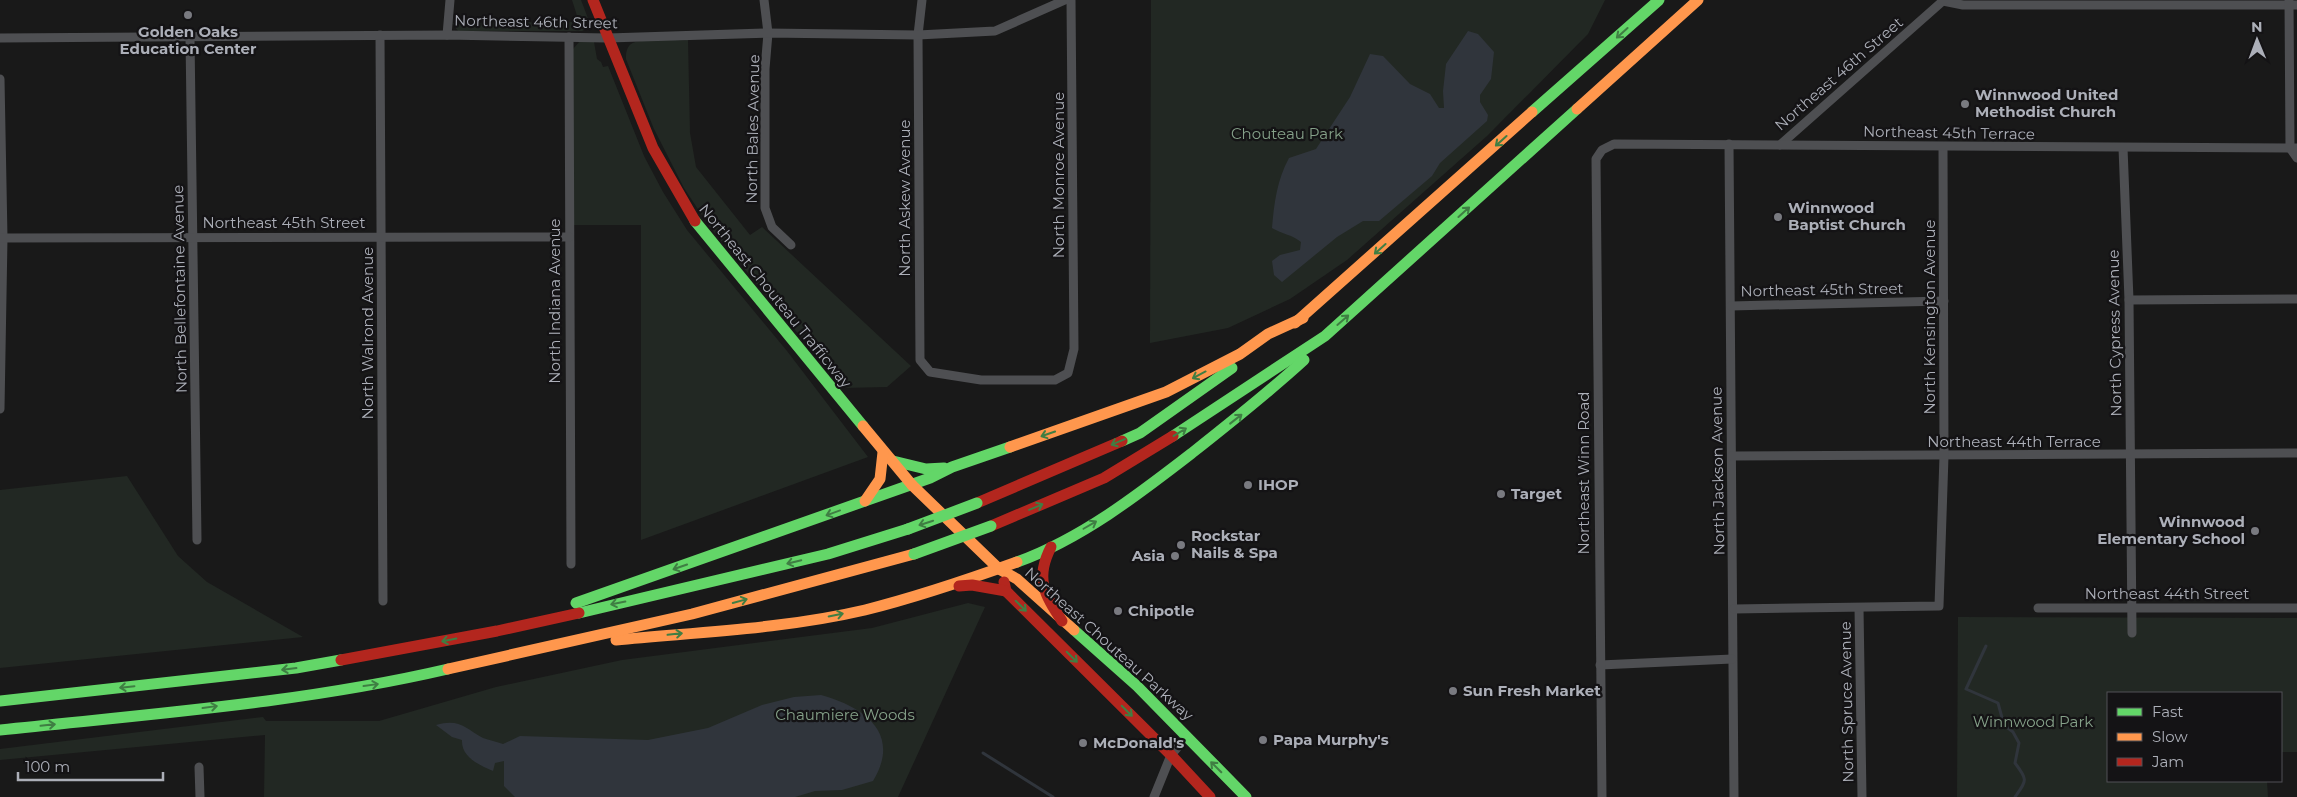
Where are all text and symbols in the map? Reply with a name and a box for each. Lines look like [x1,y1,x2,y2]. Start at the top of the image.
marker: Golden Oaks Education Center [182,9,194,21]
street label: Northeast 46th Street [454,11,618,32]
street label: Northeast 46th Street [1771,13,1907,134]
north arrow [2232,15,2282,65]
text: N [2251,18,2263,36]
place label: Golden Oaks Education Center [120,22,257,58]
one-way arrow [1616,27,1629,38]
street label: North Bales Avenue [742,54,763,204]
place label: Winnwood United Methodist Church [1975,85,2118,121]
street label: North Monroe Avenue [1049,92,1068,258]
marker: Winnwood United Methodist Church [1959,98,1971,110]
street label: North Askew Avenue [895,119,914,277]
street label: Northeast 45th Terrace [1863,122,2035,143]
park label: Chouteau Park [1231,124,1343,143]
one-way arrow [1495,135,1508,147]
street label: North Bellefontaine Avenue [168,185,191,393]
place label: Winnwood Baptist Church [1788,198,1906,234]
street label: Northeast Chouteau Trafficway [695,200,856,392]
one-way arrow [1458,206,1471,218]
marker: Winnwood Baptist Church [1772,211,1784,223]
street label: Northeast 45th Street [203,213,365,232]
street label: North Indiana Avenue [545,218,564,384]
street label: North Kensington Avenue [1920,219,1939,415]
one-way arrow [1373,243,1386,255]
street label: North Walrond Avenue [358,247,377,419]
street label: North Cypress Avenue [2104,249,2125,417]
street label: Northeast 45th Street [1740,279,1904,300]
one-way arrow [1336,315,1349,326]
one-way arrow [1192,371,1207,380]
street label: North Jackson Avenue [1707,386,1728,556]
street label: Northeast Winn Road [1574,392,1593,554]
one-way arrow [1229,414,1242,425]
one-way arrow [1173,426,1187,436]
one-way arrow [1041,430,1056,439]
street label: Northeast 44th Terrace [1927,432,2101,451]
one-way arrow [1111,438,1126,448]
place label: IHOP [1258,475,1299,494]
marker: IHOP [1242,479,1254,491]
place label: Target [1511,484,1562,503]
marker: Target [1495,488,1507,500]
one-way arrow [1028,501,1043,511]
one-way arrow [826,509,842,518]
place label: Winnwood Elementary School [2097,512,2245,548]
one-way arrow [919,518,935,528]
one-way arrow [1083,519,1097,529]
marker: Winnwood Elementary School [2249,525,2261,537]
place label: Rockstar Nails & Spa [1191,526,1278,562]
marker: Rockstar Nails & Spa [1175,539,1187,551]
place label: Asia [1131,546,1165,565]
marker: Asia [1169,550,1181,562]
one-way arrow [786,558,802,567]
one-way arrow [673,563,689,573]
street label: Northeast Chouteau Parkway [1021,563,1198,725]
street label: Northeast 44th Street [2085,584,2249,603]
one-way arrow [732,596,748,605]
one-way arrow [611,599,627,608]
one-way arrow [1015,599,1027,612]
place label: Chipotle [1128,601,1194,620]
marker: Chipotle [1112,605,1124,617]
one-way arrow [828,610,844,619]
street label: North Spruce Avenue [1836,621,1857,783]
one-way arrow [667,629,683,638]
one-way arrow [441,635,457,645]
one-way arrow [1066,651,1079,663]
one-way arrow [281,664,297,674]
one-way arrow [363,680,379,690]
place label: Sun Fresh Market [1463,681,1601,700]
one-way arrow [120,682,136,692]
marker: Sun Fresh Market [1447,685,1459,697]
legend [2107,692,2282,782]
one-way arrow [202,702,218,712]
text: Fast [2152,702,2183,721]
park label: Chaumiere Woods [775,705,915,724]
one-way arrow [1121,705,1133,718]
park label: Winnwood Park [1973,712,2093,731]
one-way arrow [40,720,56,730]
text: Slow [2152,727,2188,746]
place label: Papa Murphy's [1273,730,1389,749]
place label: McDonald's [1093,733,1184,752]
marker: Papa Murphy's [1257,734,1269,746]
marker: McDonald's [1077,737,1089,749]
scale bar [18,750,162,782]
text: Jam [2151,752,2184,771]
text: 100 m [25,757,70,776]
one-way arrow [1210,761,1222,773]

